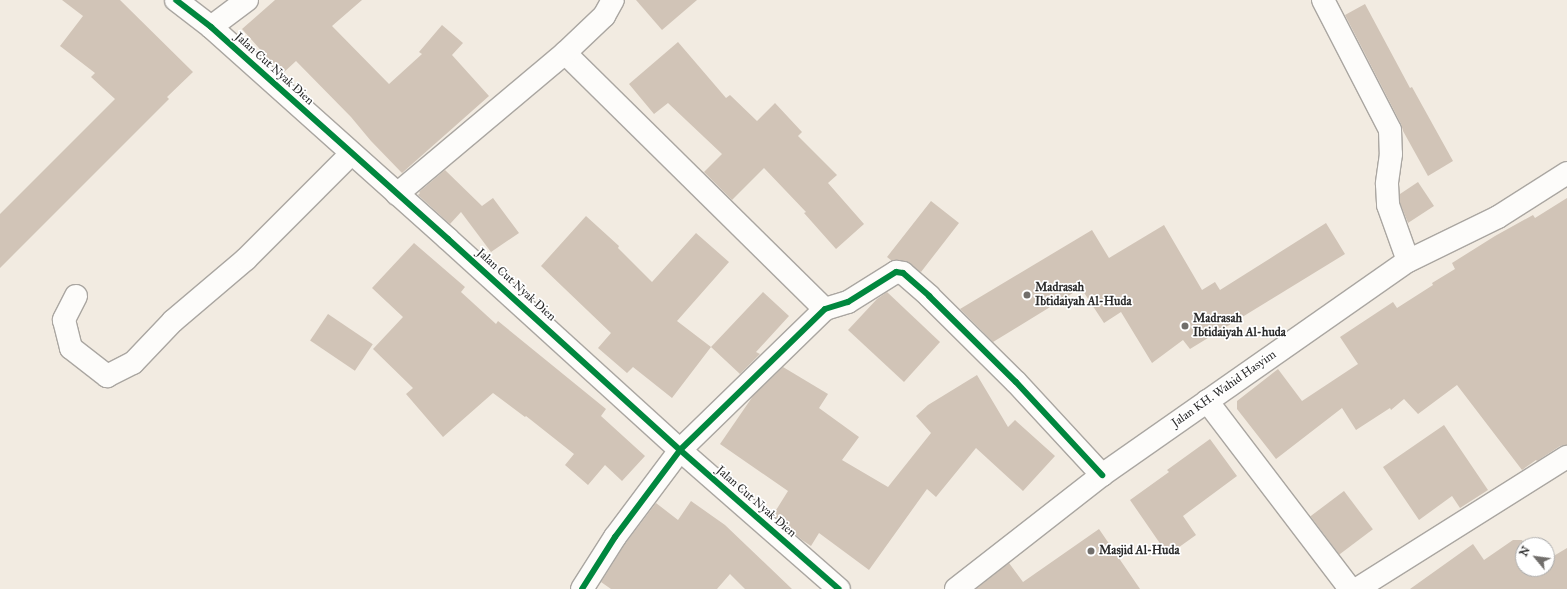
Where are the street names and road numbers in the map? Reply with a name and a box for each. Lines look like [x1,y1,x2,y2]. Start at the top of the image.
street label: Jalan Cut Nyak Dien [232,30,316,108]
street label: Jalan Cut Nyak Dien [474,246,558,324]
street label: Jalan KH. Wahid Hasyim [1169,347,1279,431]
street label: Jalan Cut Nyak Dien [713,463,799,541]

